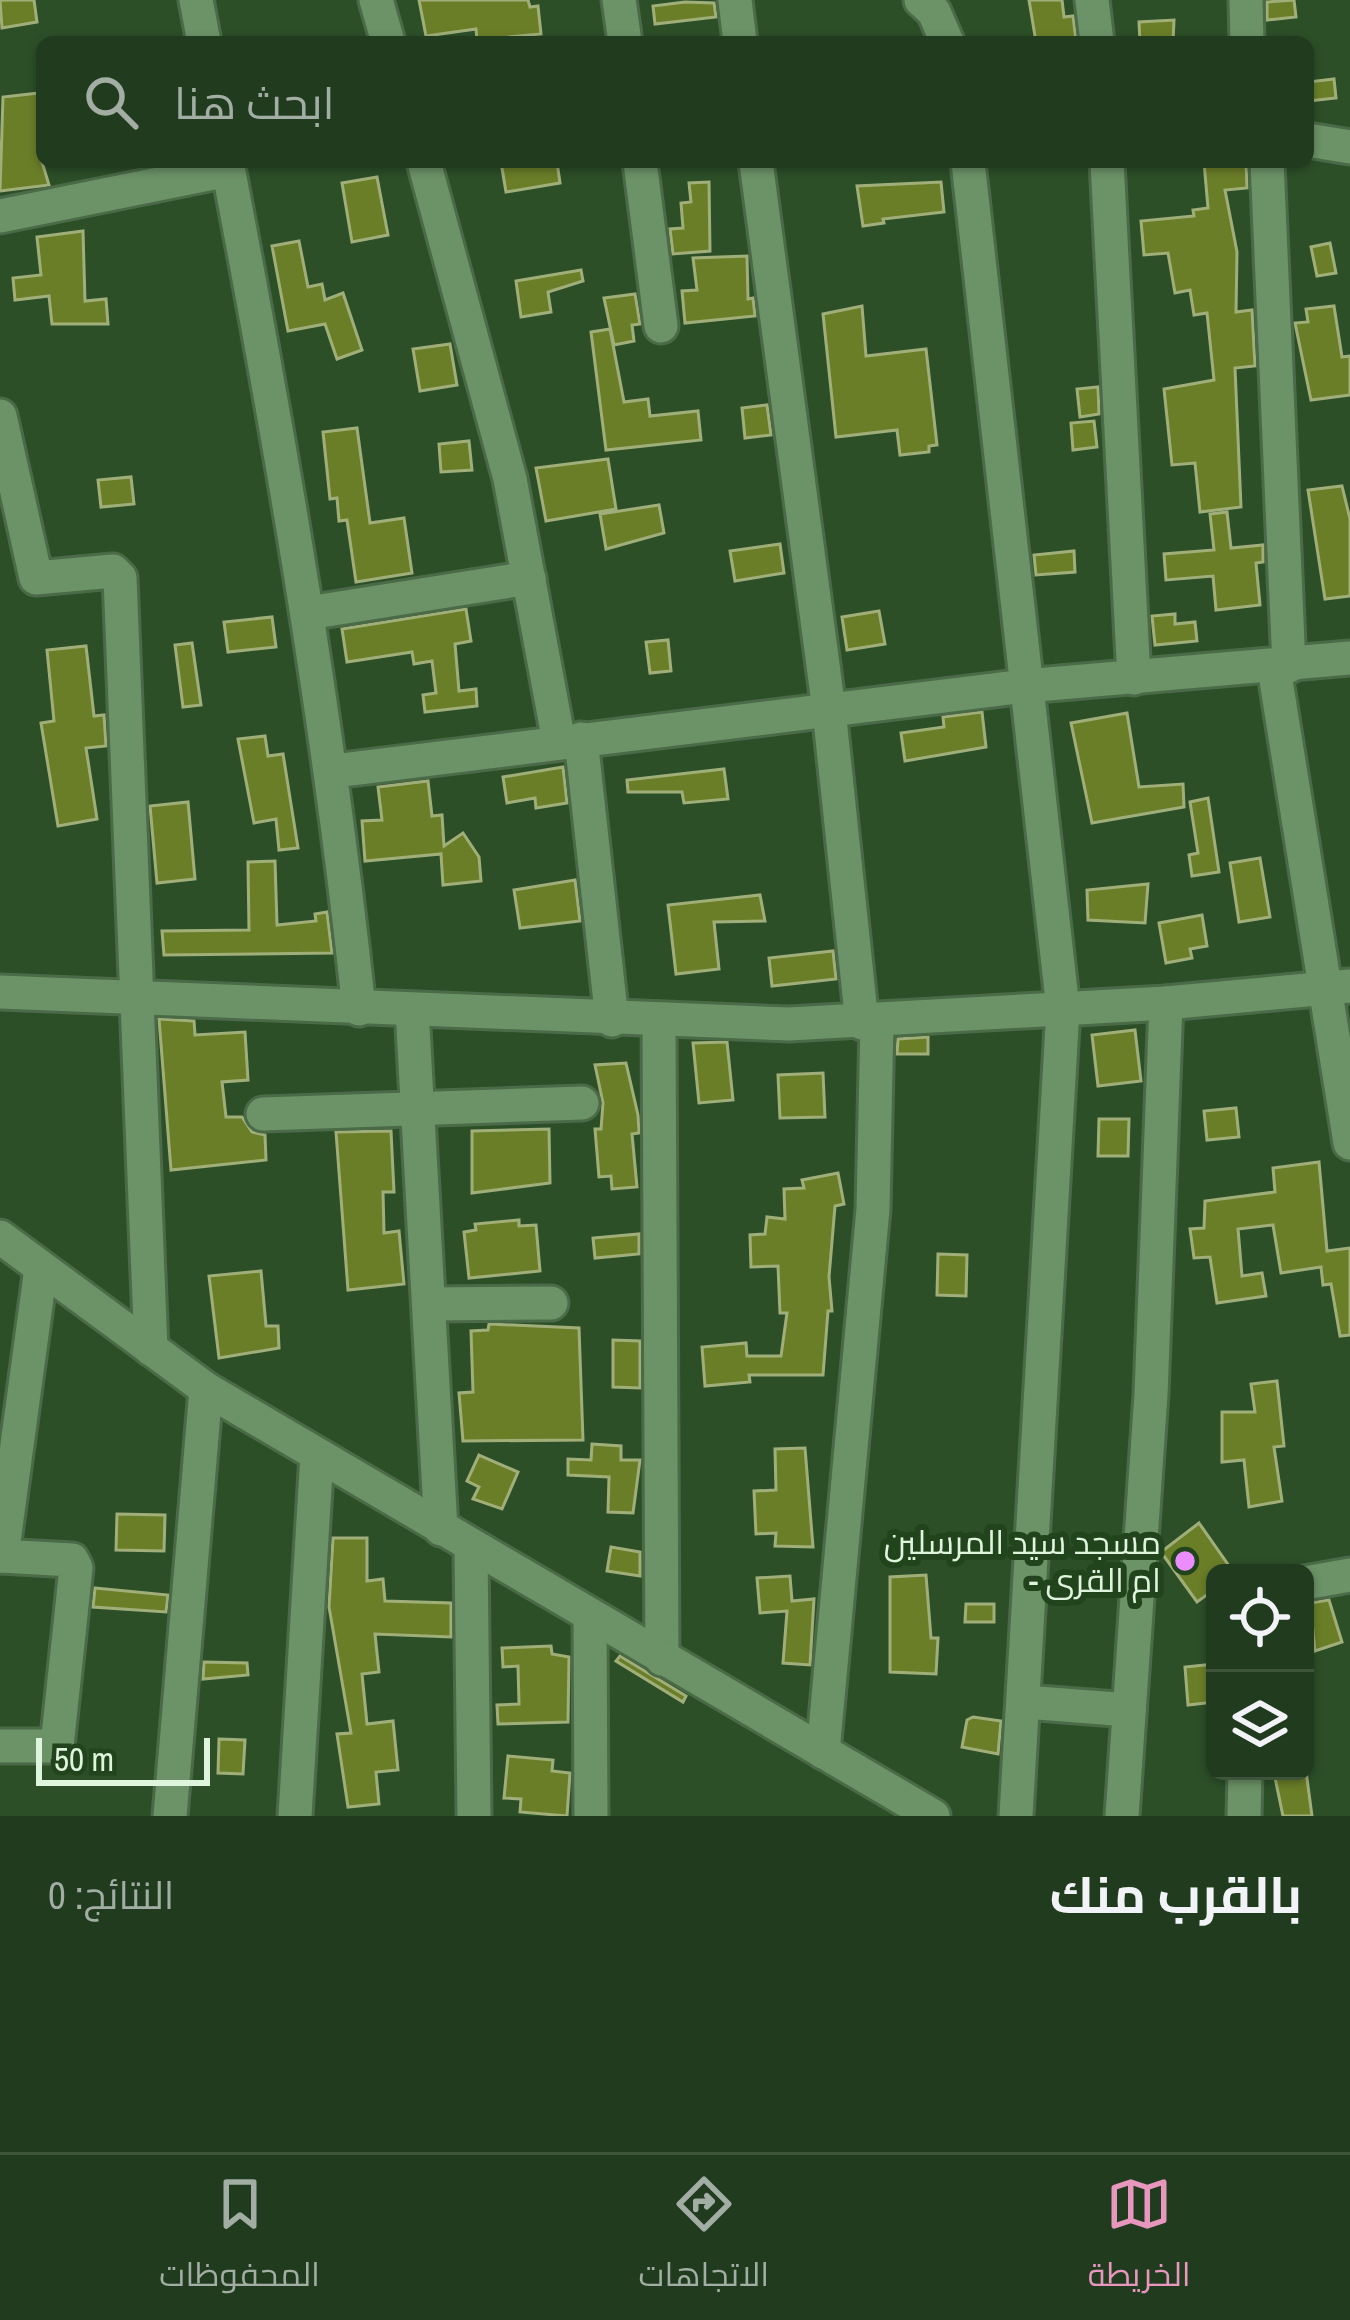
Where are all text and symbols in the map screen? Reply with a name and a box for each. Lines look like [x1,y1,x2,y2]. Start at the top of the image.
search box [36,36,1314,168]
icon: search [78,69,144,135]
text: ابحث هنا [174,72,335,133]
place label: مسجد سيد المرسلين - ام القرى [884,1520,1161,1603]
marker: مسجد سيد المرسلين - ام القرى [1172,1548,1198,1574]
map controls [1206,1564,1314,1780]
button: locate [1206,1564,1314,1672]
button: layers [1206,1672,1314,1780]
scale bar [36,1732,210,1785]
text: 50 m [54,1737,114,1781]
text: بالقرب منك [1050,1860,1302,1929]
text: النتائج: 0 [48,1869,174,1921]
tab: المحفوظات [159,2171,320,2305]
tab: الاتجاهات [639,2171,769,2305]
tab: الخريطة [1088,2171,1191,2305]

